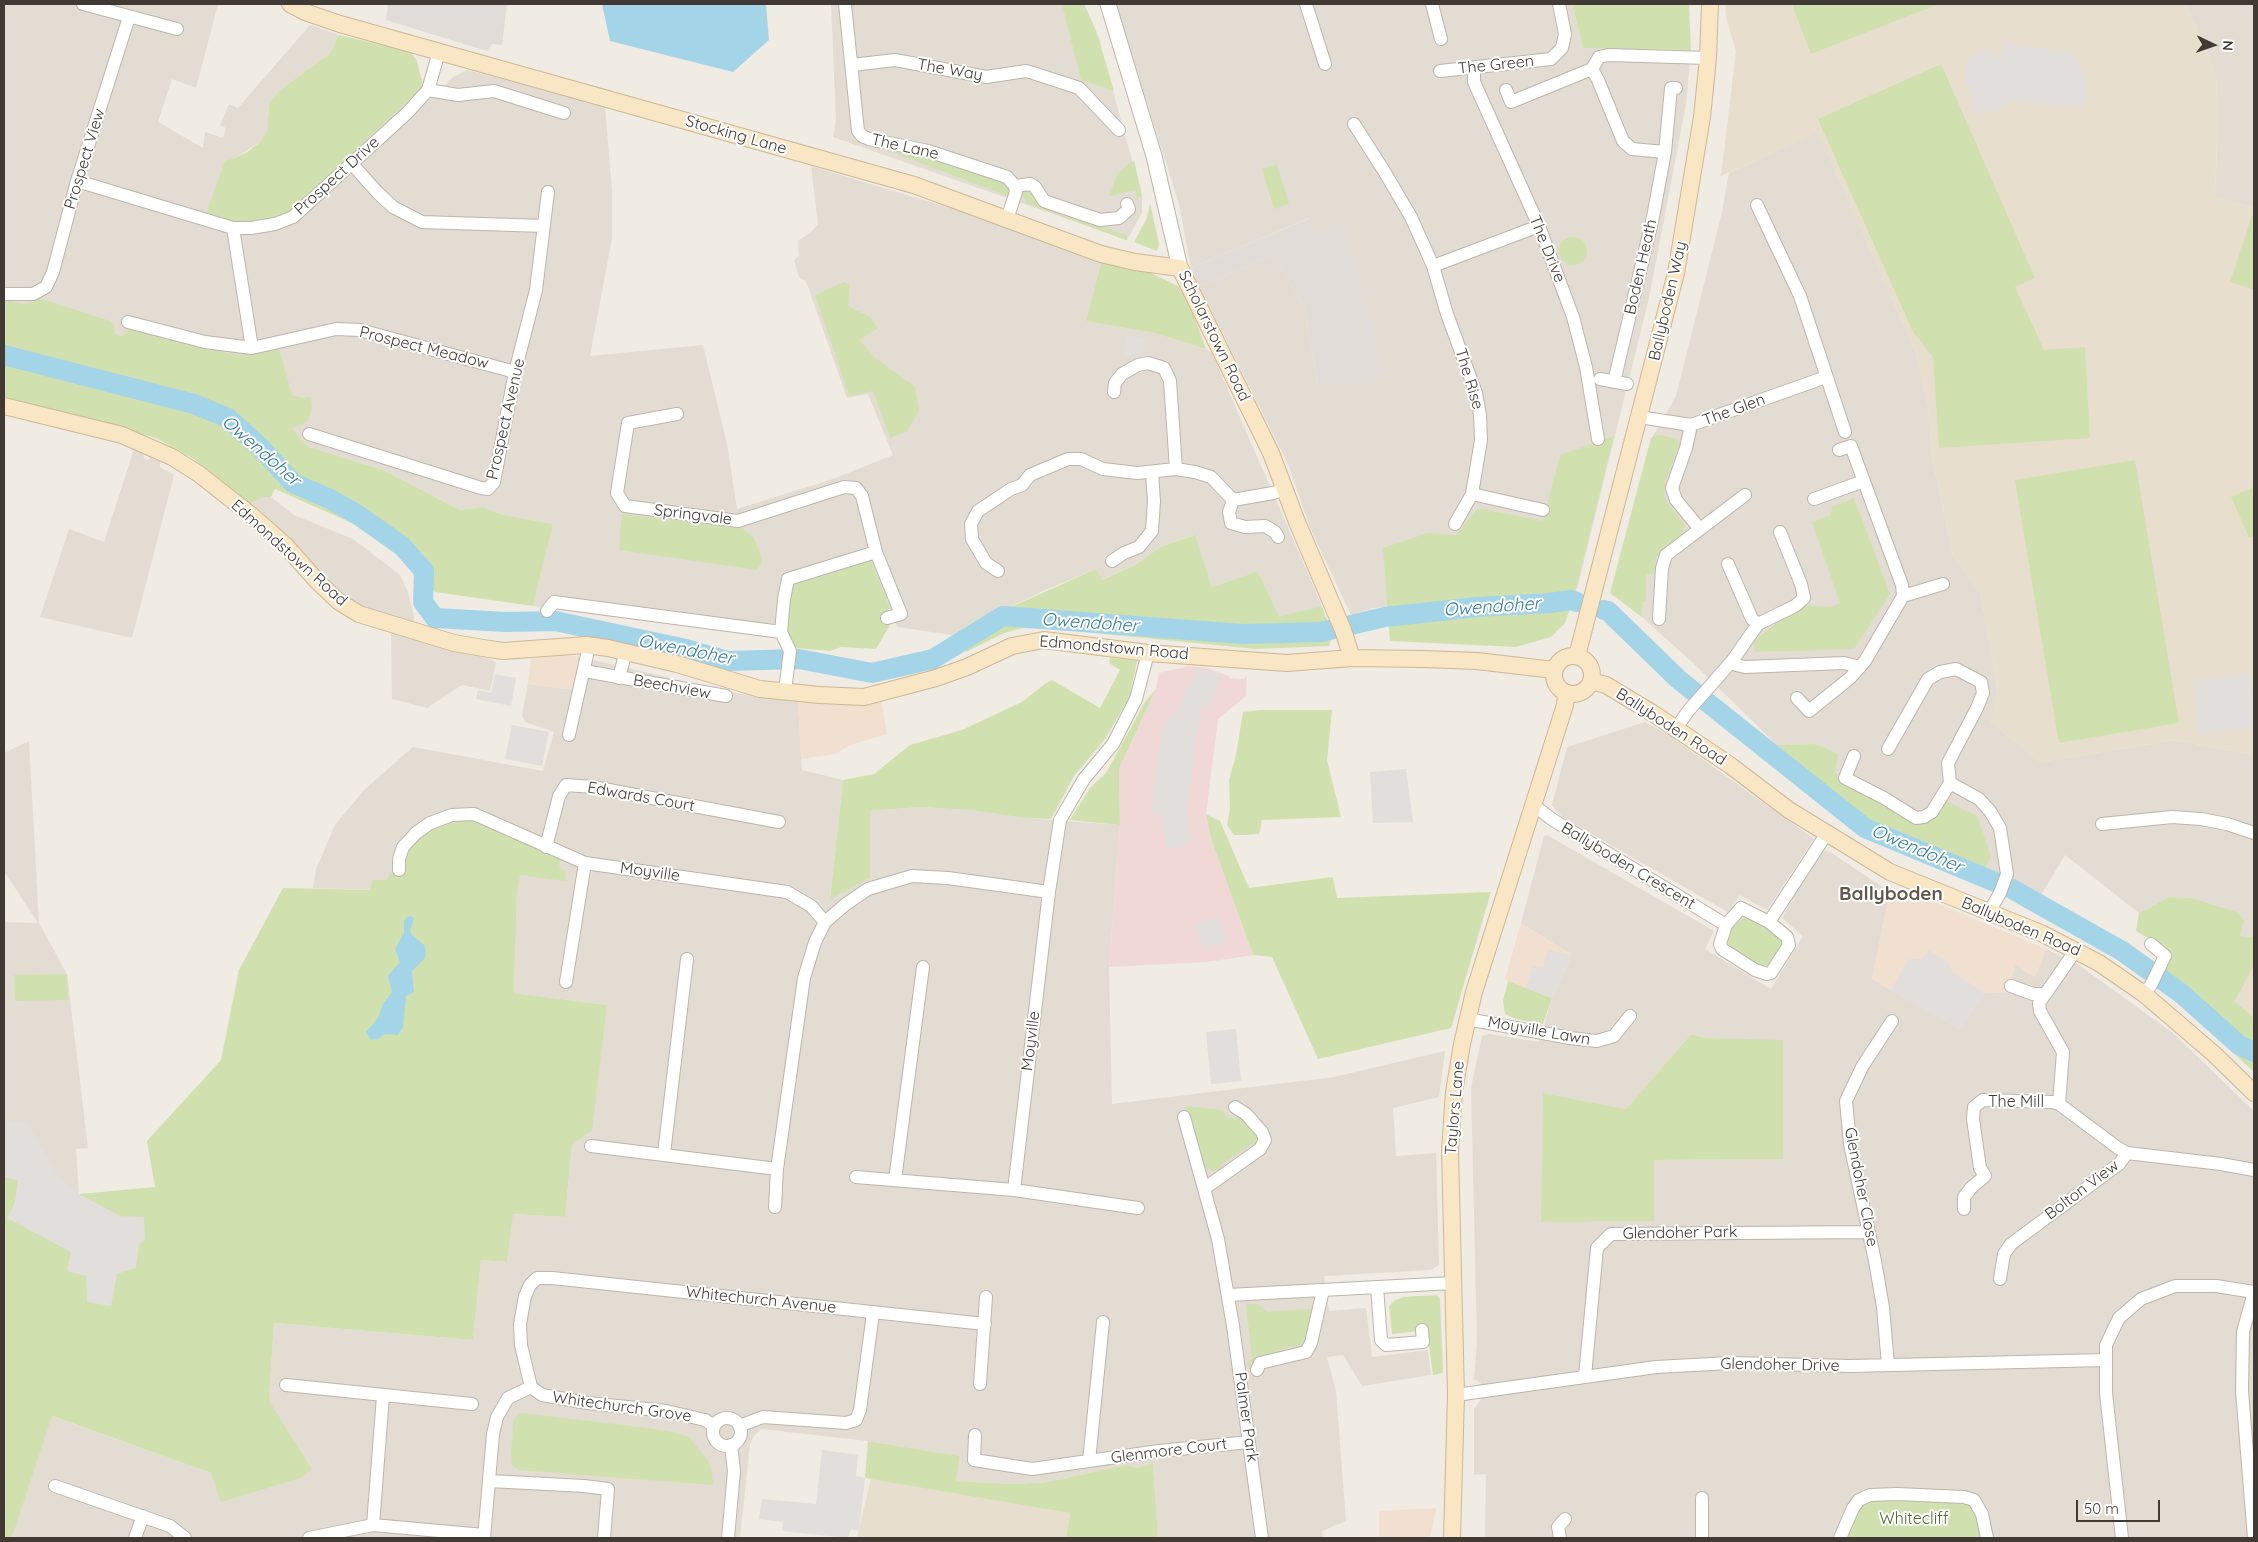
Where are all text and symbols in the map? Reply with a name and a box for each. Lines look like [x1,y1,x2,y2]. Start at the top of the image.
north arrow [2188,20,2238,70]
text: N [2219,40,2237,51]
street label: The Green [1457,51,1535,79]
street label: The Way [916,55,984,85]
street label: Prospect View [61,106,109,212]
street label: Stocking Lane [683,111,789,159]
street label: The Lane [869,130,941,164]
street label: Prospect Drive [291,133,383,219]
street label: The Drive [1525,213,1569,285]
street label: Boden Heath [1621,217,1661,317]
street label: Ballyboden Way [1645,239,1691,363]
street label: Scholarstown Road [1174,267,1254,405]
street label: Prospect Meadow [357,323,491,373]
street label: The Rise [1451,346,1487,412]
street label: Prospect Avenue [483,356,529,482]
street label: The Glen [1700,390,1768,430]
water label: Owendoher [217,411,305,491]
street label: Edmondstown Road [227,496,351,610]
street label: Springvale [653,501,733,529]
water label: Owendoher [1443,593,1541,621]
water label: Owendoher [1041,609,1139,637]
water label: Owendoher [636,630,736,670]
street label: Edmondstown Road [1039,632,1189,664]
street label: Beechview [632,671,712,703]
street label: Ballyboden Road [1612,684,1730,770]
street label: Edwards Court [586,778,696,816]
street label: Ballyboden Crescent [1558,818,1698,914]
water label: Owendoher [1868,820,1966,878]
street label: Moyville [619,858,681,886]
district label: Ballyboden [1839,883,1943,905]
street label: Ballyboden Road [1958,893,2084,961]
street label: Moyville [1018,1010,1044,1072]
street label: Moyville Lawn [1486,1013,1592,1049]
street label: Taylors Lane [1441,1060,1469,1156]
street label: The Mill [1988,1092,2044,1112]
street label: Glendoher Close [1840,1126,1882,1248]
street label: Bolton View [2041,1156,2123,1224]
street label: Glendoher Park [1622,1222,1738,1244]
street label: Whitechurch Avenue [685,1283,837,1317]
street label: Glendoher Drive [1720,1354,1840,1376]
street label: Palmer Park [1230,1371,1262,1463]
street label: Whitechurch Grove [551,1388,693,1426]
street label: Glenmore Court [1110,1434,1228,1468]
scale bar [2078,1490,2162,1522]
text: 50 m [2084,1499,2119,1518]
park label: Whitecliff [1879,1509,1949,1529]

